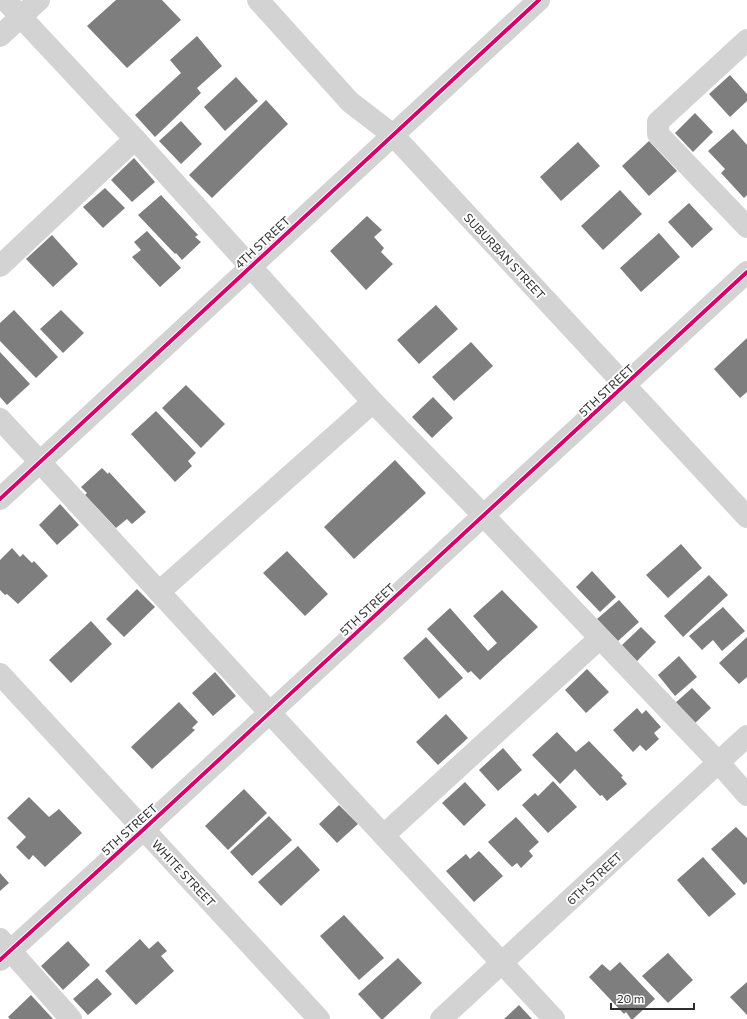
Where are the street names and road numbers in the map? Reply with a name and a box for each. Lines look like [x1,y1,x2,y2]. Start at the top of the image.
street label: SUBURBAN STREET [462,210,549,302]
street label: 4TH STREET [232,213,293,271]
street label: 5TH STREET [576,361,637,419]
street label: 5TH STREET [337,580,398,638]
street label: 5TH STREET [98,800,160,858]
street label: WHITE STREET [149,837,219,910]
street label: 6TH STREET [563,849,625,907]

